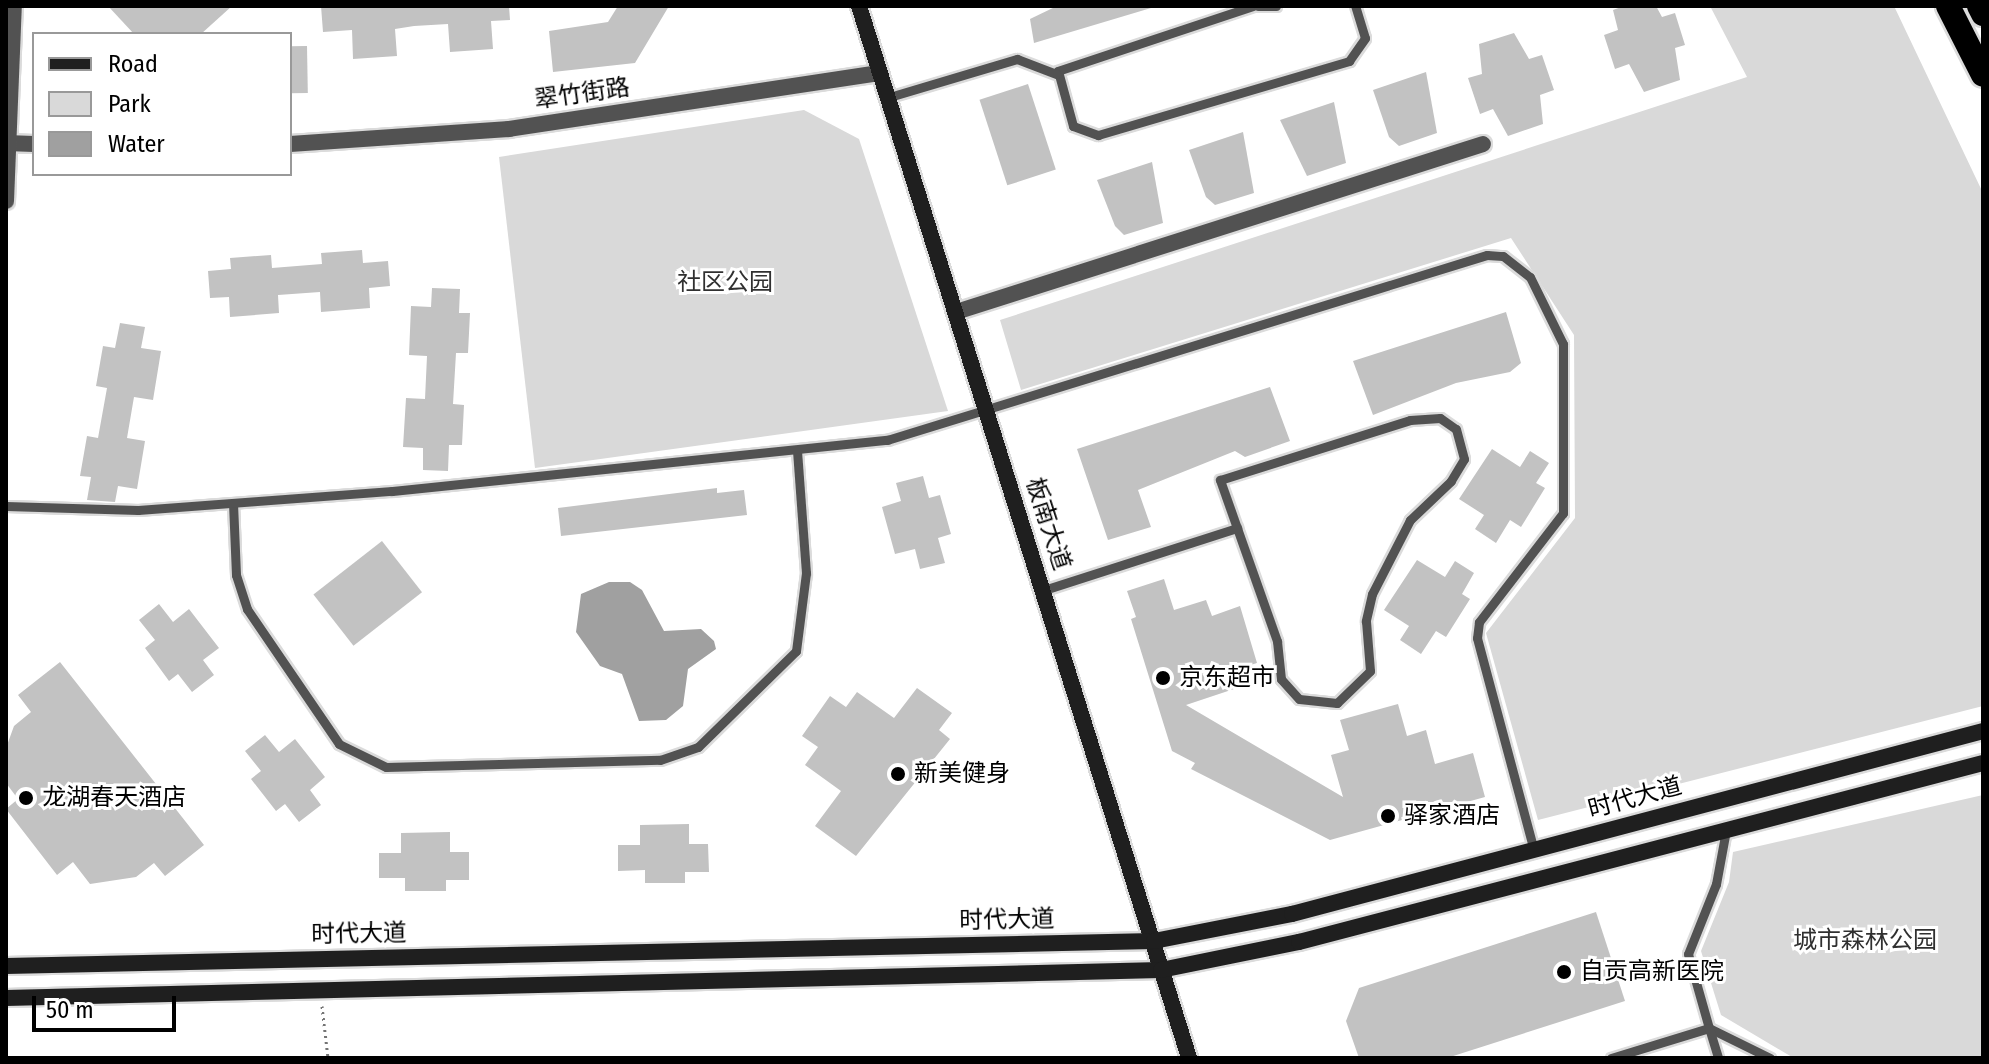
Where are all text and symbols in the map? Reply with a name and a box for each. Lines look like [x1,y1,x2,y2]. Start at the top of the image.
legend [32,32,292,176]
text: Road [108,50,158,78]
street label: 翠竹街路 [532,73,632,115]
text: Park [108,90,151,118]
text: Water [108,130,165,158]
park label: 社区公园 [677,269,773,297]
street label: 板南大道 [1019,474,1077,574]
place label: 京东超市 [1179,664,1275,692]
marker: 京东超市 [1154,669,1172,687]
place label: 新美健身 [914,760,1010,788]
marker: 新美健身 [889,765,907,783]
street label: 时代大道 [1585,772,1685,824]
place label: 龙湖春天酒店 [42,784,186,812]
marker: 龙湖春天酒店 [17,789,35,807]
place label: 驿家酒店 [1404,802,1500,830]
marker: 驿家酒店 [1379,807,1397,825]
street label: 时代大道 [959,905,1055,935]
street label: 时代大道 [311,919,407,949]
park label: 城市森林公园 [1793,927,1937,955]
place label: 自贡高新医院 [1580,958,1724,986]
marker: 自贡高新医院 [1555,963,1573,981]
scale bar [36,980,180,1030]
text: 50 m [46,996,94,1024]

